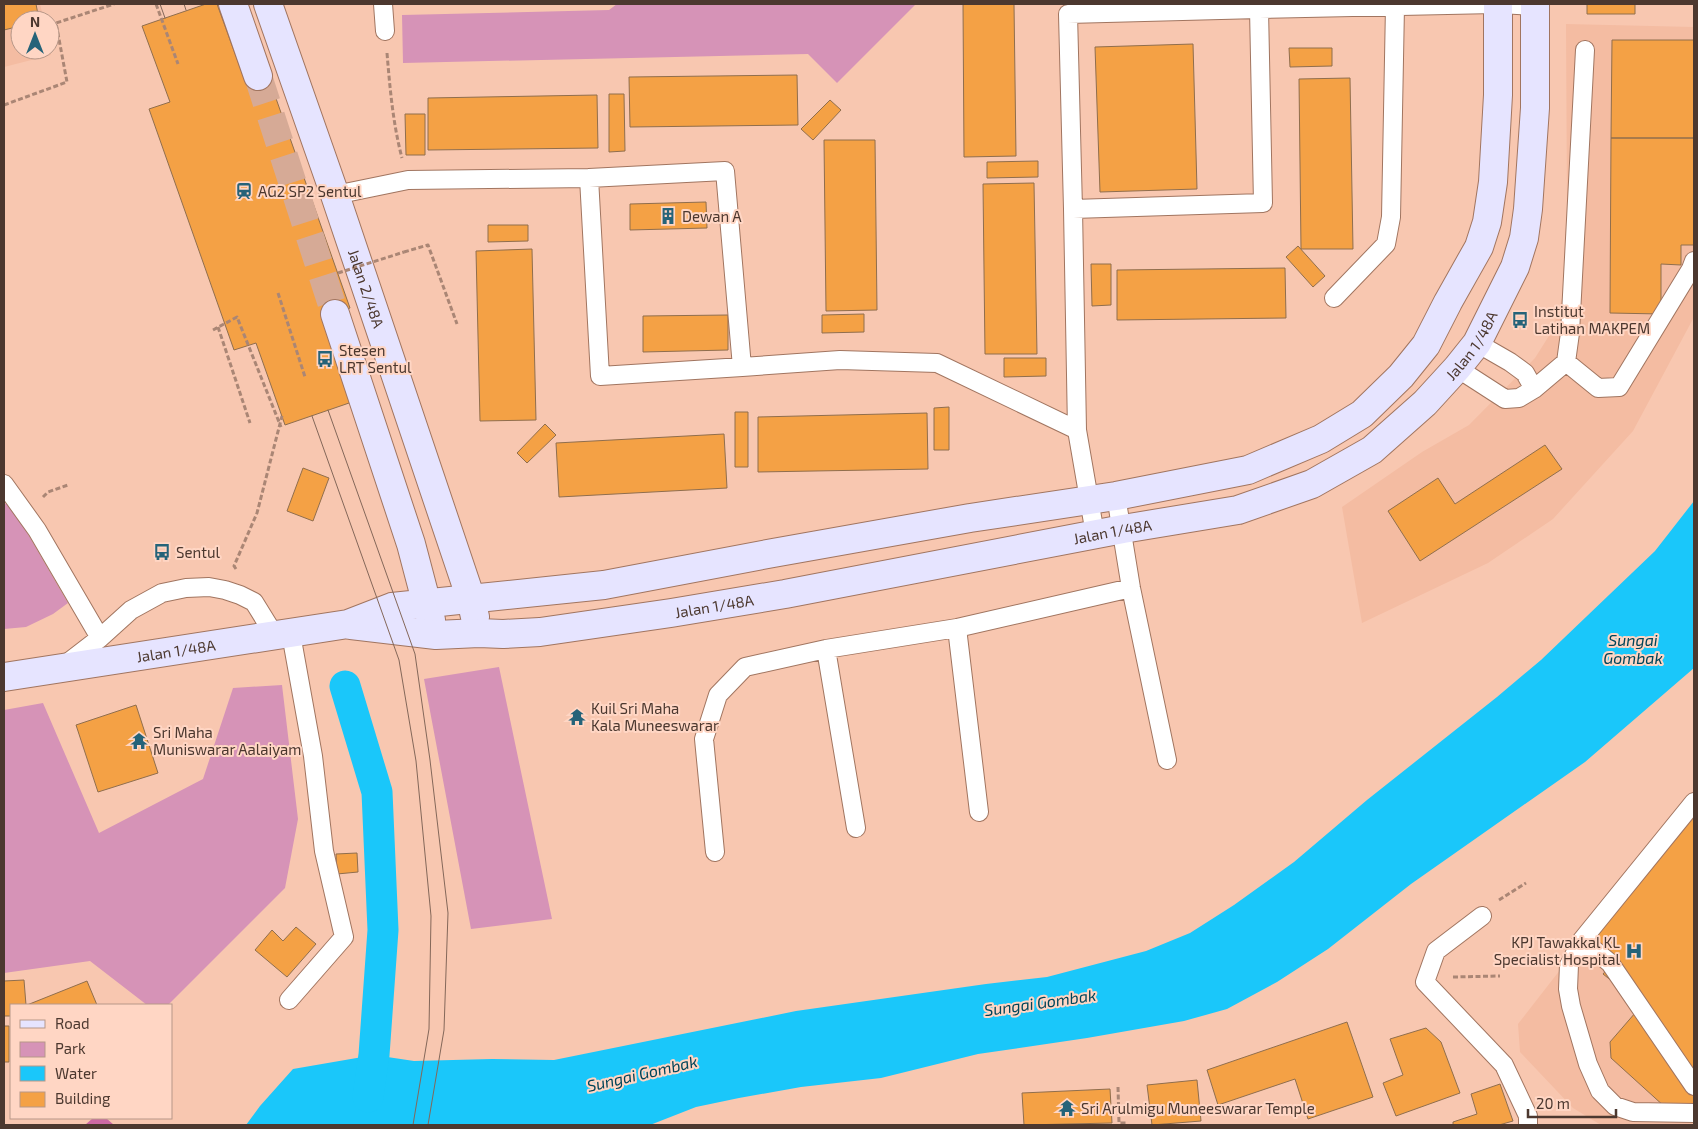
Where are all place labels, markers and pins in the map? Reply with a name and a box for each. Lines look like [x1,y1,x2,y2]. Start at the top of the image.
station icon: AG2 SP2 Sentul [234,181,254,201]
place label: AG2 SP2 Sentul [258,182,362,200]
building icon: Dewan A [658,206,678,226]
place label: Dewan A [682,207,742,225]
place label: Institut Latihan MAKPEM [1534,302,1650,337]
bus stop icon: Institut Latihan MAKPEM [1510,310,1530,330]
place label: Stesen LRT Sentul [339,341,412,376]
bus stop icon: Stesen LRT Sentul [315,349,335,369]
bus stop icon: Sentul [152,542,172,562]
place label: Sentul [176,543,220,561]
place label: Kuil Sri Maha Kala Muneeswarar [591,699,719,734]
temple icon: Kuil Sri Maha Kala Muneeswarar [567,707,587,727]
place label: Sri Maha Muniswarar Aalaiyam [153,723,301,758]
temple icon: Sri Maha Muniswarar Aalaiyam [129,731,149,751]
place label: KPJ Tawakkal KL Specialist Hospital [1494,933,1621,968]
hospital icon: KPJ Tawakkal KL Specialist Hospital [1624,941,1644,961]
temple icon: Sri Arulmigu Muneeswarar Temple [1057,1098,1077,1118]
place label: Sri Arulmigu Muneeswarar Temple [1081,1099,1315,1117]

